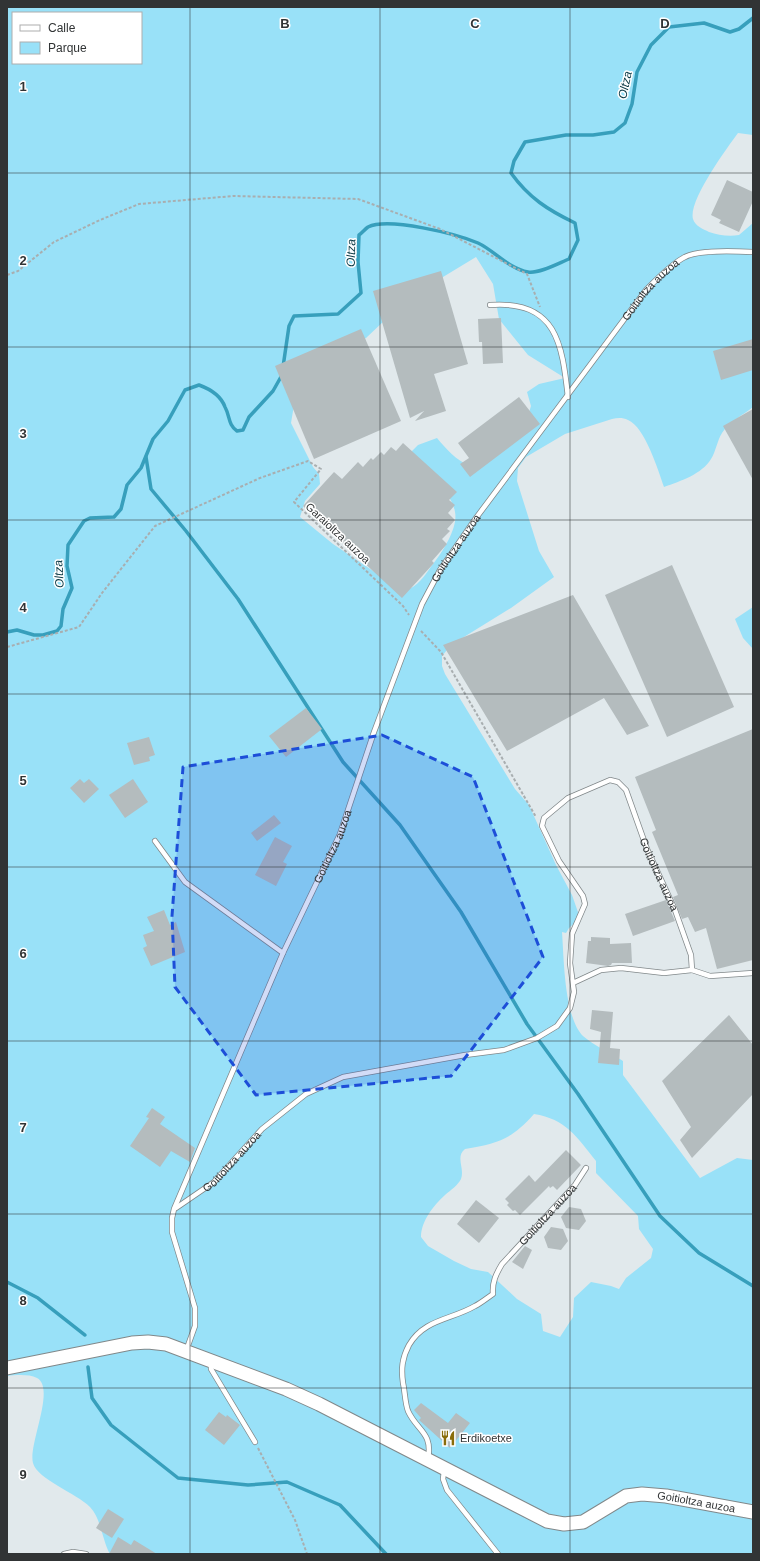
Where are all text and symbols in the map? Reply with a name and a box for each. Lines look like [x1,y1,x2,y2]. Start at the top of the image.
legend [12,12,142,64]
text: B [280,16,290,31]
text: C [470,16,480,31]
text: D [660,16,670,31]
text: Calle [48,21,76,35]
text: Parque [48,41,87,55]
water label: Oltza [615,70,635,100]
text: 1 [19,79,27,94]
water label: Oltza [344,239,358,267]
text: 2 [19,253,27,268]
street label: Goitioltza auzoa [620,256,682,323]
text: 3 [19,426,27,441]
street label: Garaioltza auzoa [303,500,373,566]
street label: Goitioltza auzoa [429,511,483,584]
water label: Oltza [51,559,67,588]
text: 4 [19,600,27,615]
text: 5 [19,773,27,788]
street label: Goitioltza auzoa [311,807,354,885]
street label: Goitioltza auzoa [638,836,681,914]
text: 6 [19,946,27,961]
text: 7 [19,1120,27,1135]
street label: Goitioltza auzoa [200,1128,264,1194]
street label: Goitioltza auzoa [516,1181,579,1248]
text: 8 [19,1293,27,1308]
restaurant icon: Erdikoetxe [439,1429,457,1447]
place label: Erdikoetxe [460,1432,512,1444]
text: 9 [19,1467,27,1482]
street label: Goitioltza auzoa [657,1489,737,1515]

